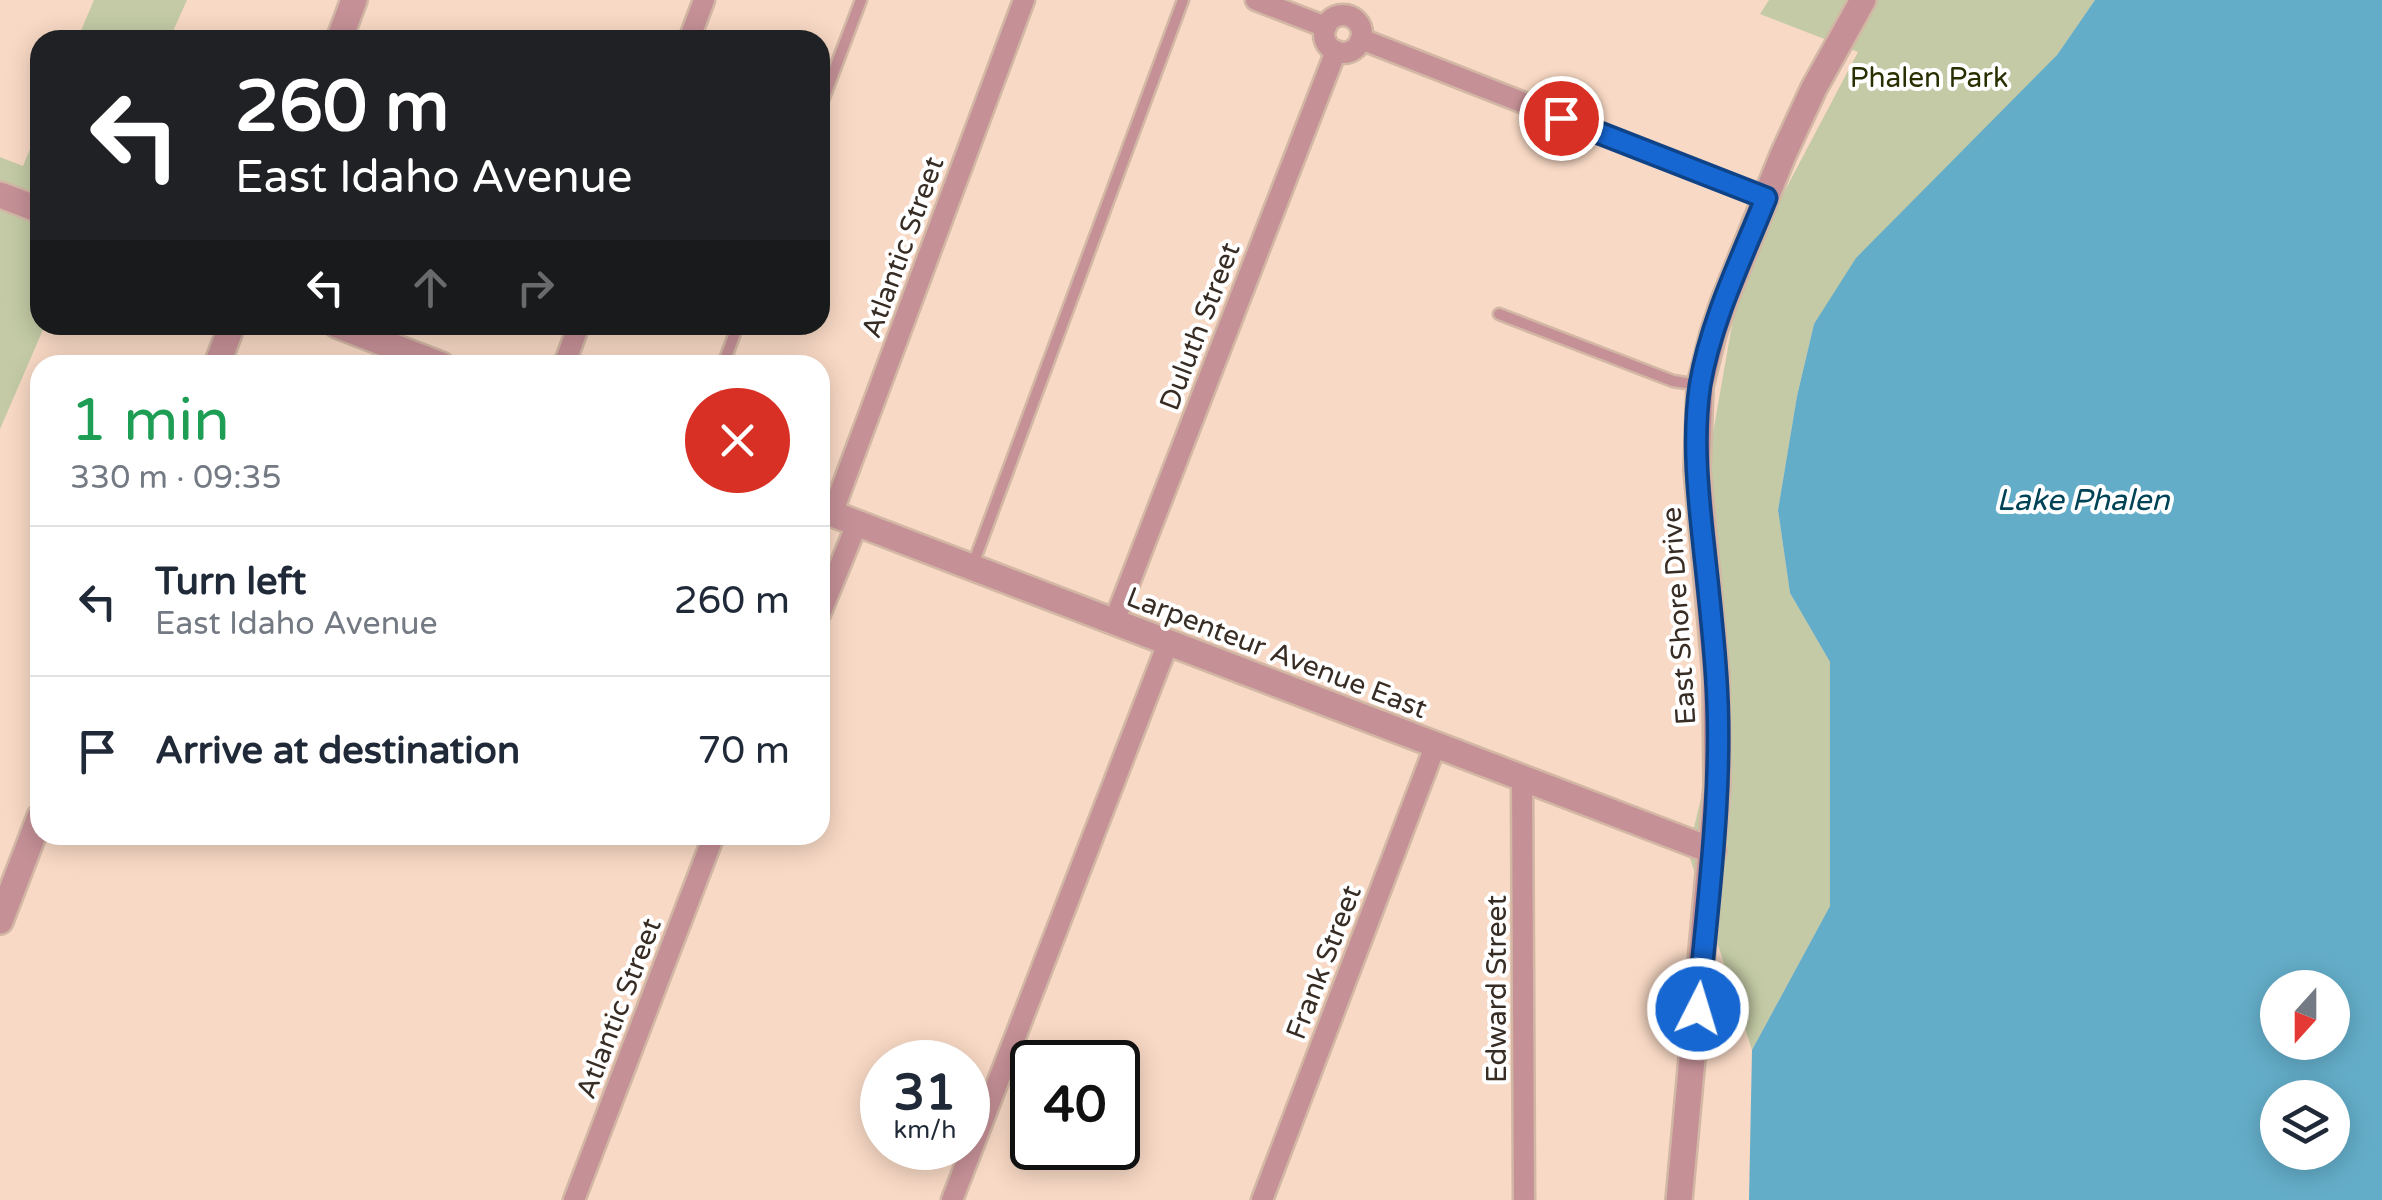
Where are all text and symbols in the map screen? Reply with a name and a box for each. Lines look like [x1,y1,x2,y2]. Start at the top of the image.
park label: Phalen Park [1850,61,2008,95]
text: 260 m [235,66,449,150]
icon: left [70,70,200,200]
pin [1519,76,1604,161]
icon: arrive [1534,91,1589,146]
text: East Idaho Avenue [235,151,632,205]
street label: Atlantic Street [854,152,952,343]
street label: Duluth Street [1152,237,1248,415]
icon: left [298,260,353,315]
icon: ahead [403,260,458,315]
icon: right [508,260,563,315]
text: 1 min [70,385,230,457]
button: close [685,388,790,493]
text: 330 m · 09:35 [70,459,282,497]
water label: Lake Phalen [1997,482,2170,519]
street label: East Shore Drive [1654,506,1704,726]
text: Turn left [155,559,306,605]
icon: left [70,574,125,629]
text: 260 m [674,578,790,624]
street label: Larpenteur Avenue East [1122,580,1432,726]
text: East Idaho Avenue [155,605,438,643]
icon: arrive [70,724,125,779]
text: Arrive at destination [155,728,520,774]
text: 70 m [698,728,790,774]
street label: Frank Street [1279,880,1369,1044]
street label: Edward Street [1480,895,1514,1083]
street label: Atlantic Street [569,913,669,1103]
position arrow [1646,957,1750,1061]
north arrow [2260,970,2350,1060]
map controls [2260,970,2350,1170]
speed limit sign: 40 [1010,1040,1140,1170]
text: 31 [894,1063,956,1123]
button: layers [2260,1080,2350,1170]
text: km/h [894,1115,956,1145]

